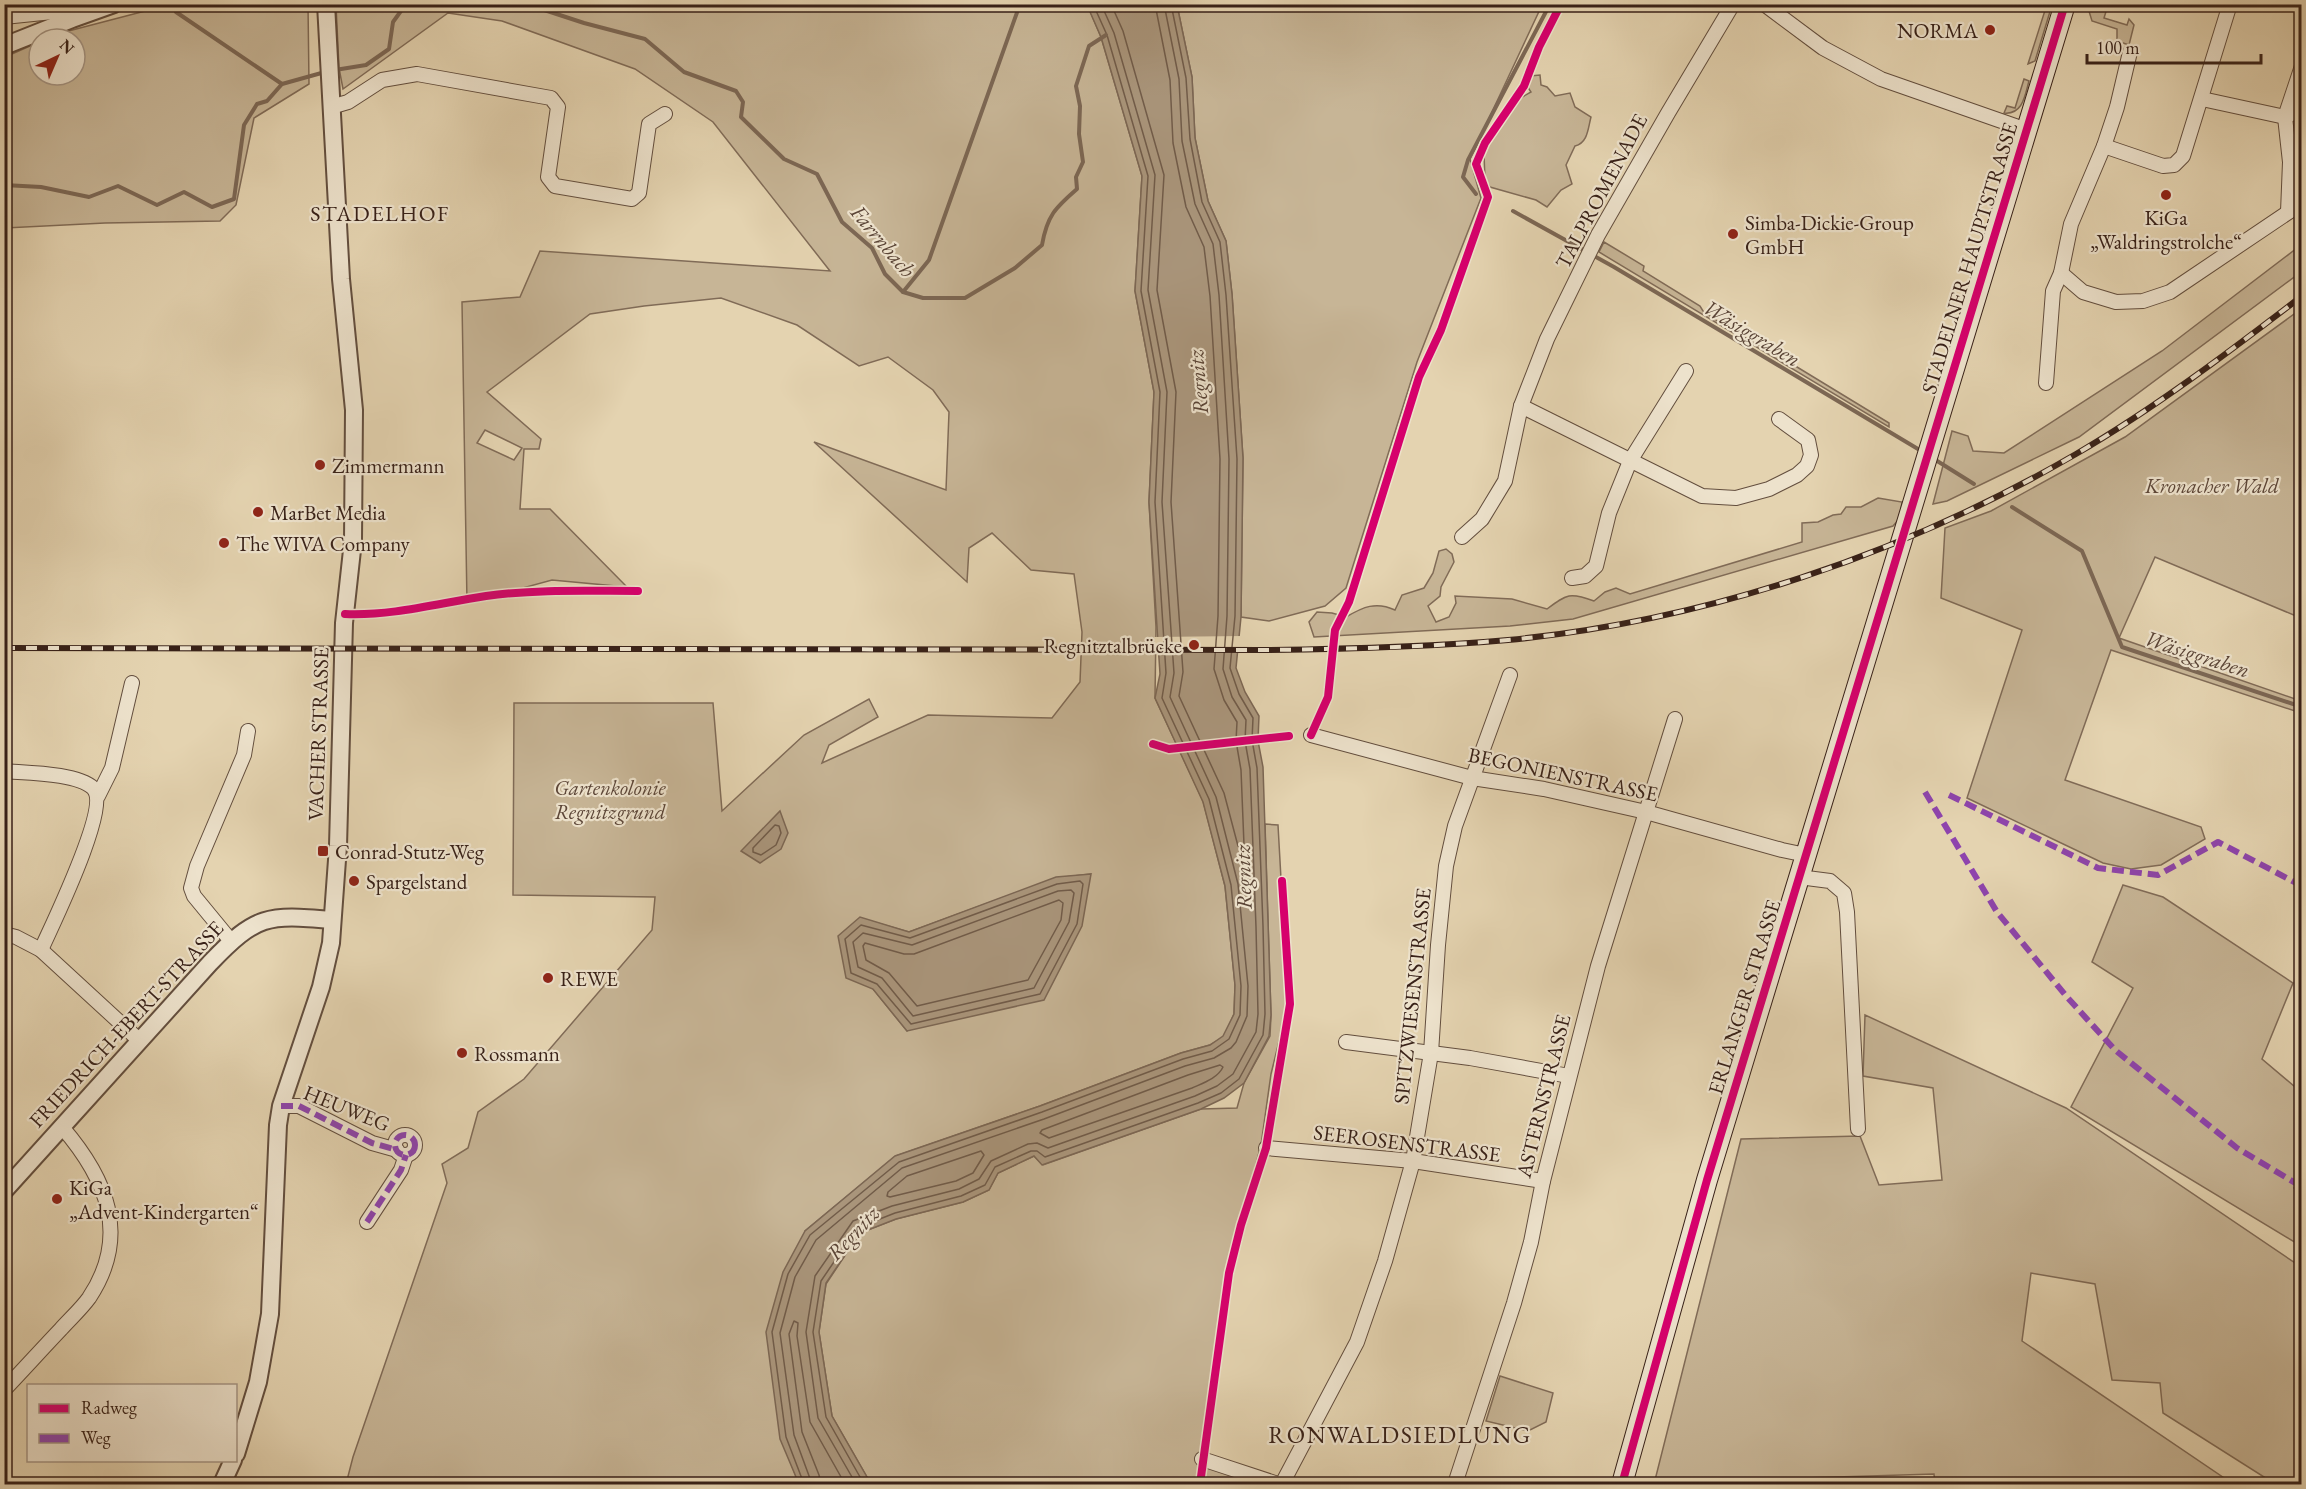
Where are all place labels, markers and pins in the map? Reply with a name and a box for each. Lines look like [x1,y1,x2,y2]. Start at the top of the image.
place label: NORMA [1897,17,1978,44]
marker: NORMA [1983,23,1997,37]
marker: KiGa „Waldringstrolche“ [2159,188,2173,202]
place label: KiGa „Waldringstrolche“ [2090,204,2242,255]
place label: Simba-Dickie-Group GmbH [1745,209,1914,260]
marker: Simba-Dickie-Group GmbH [1726,227,1740,241]
place label: Zimmermann [332,452,445,479]
marker: Zimmermann [313,458,327,472]
place label: MarBet Media [270,499,386,526]
marker: MarBet Media [251,505,265,519]
place label: The WIVA Company [236,530,411,557]
marker: The WIVA Company [217,536,231,550]
place label: Regnitztalbrücke [1043,632,1182,659]
marker: Regnitztalbrücke [1187,638,1201,652]
place label: Conrad-Stutz-Weg [335,838,485,865]
marker: Conrad-Stutz-Weg [316,844,330,858]
place label: Spargelstand [366,868,468,895]
marker: Spargelstand [347,874,361,888]
place label: REWE [560,965,618,992]
marker: REWE [541,971,555,985]
place label: Rossmann [474,1040,560,1067]
marker: Rossmann [455,1046,469,1060]
place label: KiGa „Advent-Kindergarten“ [69,1174,259,1225]
marker: KiGa „Advent-Kindergarten“ [50,1192,64,1206]

